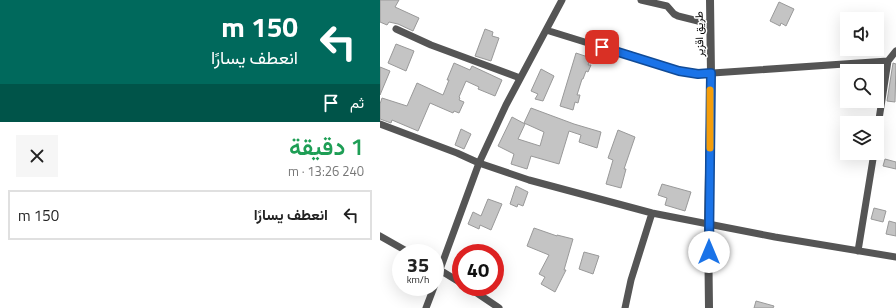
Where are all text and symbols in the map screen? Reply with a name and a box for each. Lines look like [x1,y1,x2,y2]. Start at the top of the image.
text: 150 m [221,5,298,48]
street label: طريق اقزير [691,11,707,58]
map controls [840,12,884,160]
button: sound [840,12,884,56]
icon: left [312,16,364,68]
pin [585,30,619,64]
icon: arrive [591,36,613,58]
text: انعطف يسارًا [211,44,298,71]
button: search [840,64,884,108]
text: ثم [350,91,364,114]
icon: arrive [320,92,342,114]
button: layers [840,116,884,160]
text: 1 دقيقة [289,128,364,164]
button: close [16,135,58,177]
text: 240 m · 13:26 [288,161,364,181]
text: انعطف يسارًا [254,203,328,226]
text: 150 m [18,204,59,227]
icon: left [340,204,362,226]
position arrow [688,231,730,273]
speed limit sign: 40 [452,244,504,296]
text: 35 [407,249,429,280]
text: km/h [407,272,429,287]

